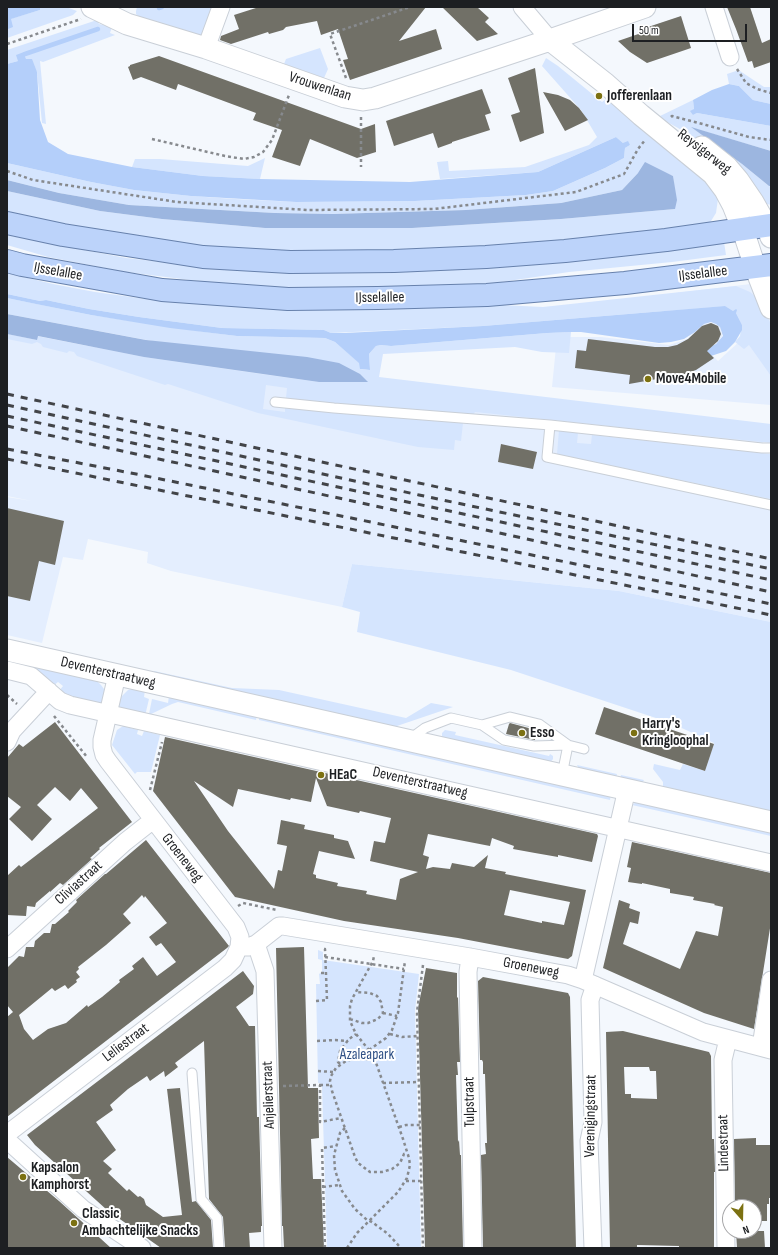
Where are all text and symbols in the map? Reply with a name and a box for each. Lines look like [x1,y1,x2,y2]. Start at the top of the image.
scale bar [634,16,749,42]
text: 50 m [639,23,659,38]
street label: Vrouwenlaan [286,68,354,106]
place label: Jofferenlaan [607,87,672,105]
marker: Jofferenlaan [594,91,604,101]
street label: Reysigerweg [673,125,735,179]
street label: IJsselallee [32,259,84,285]
street label: IJsselallee [678,262,728,286]
street label: IJsselallee [355,289,405,307]
place label: Move4Mobile [656,370,726,388]
marker: Move4Mobile [643,374,653,384]
street label: Deventerstraatweg [59,653,157,693]
place label: Harry's Kringloophal [642,715,708,750]
place label: Esso [530,724,554,742]
marker: Esso [517,728,527,738]
marker: Harry's Kringloophal [629,728,639,738]
street label: Deventerstraatweg [371,763,469,803]
place label: HEaC [329,766,357,784]
marker: HEaC [316,770,326,780]
street label: Groeneweg [157,830,207,886]
street label: Cliviastraat [52,857,106,909]
street label: Groeneweg [501,954,561,982]
street label: Leliestraat [99,1020,153,1066]
park label: Azaleapark [340,1046,394,1064]
street label: Anjelierstraat [259,1061,279,1129]
street label: Verenigingstraat [581,1074,601,1158]
street label: Tulpstraat [461,1077,479,1127]
street label: Lindestraat [715,1114,733,1172]
place label: Kapsalon Kamphorst [31,1159,89,1194]
marker: Kapsalon Kamphorst [18,1172,28,1182]
north arrow [722,1199,762,1239]
place label: Classic Ambachtelijke Snacks [82,1205,198,1240]
marker: Classic Ambachtelijke Snacks [69,1218,79,1228]
text: N [741,1223,751,1237]

